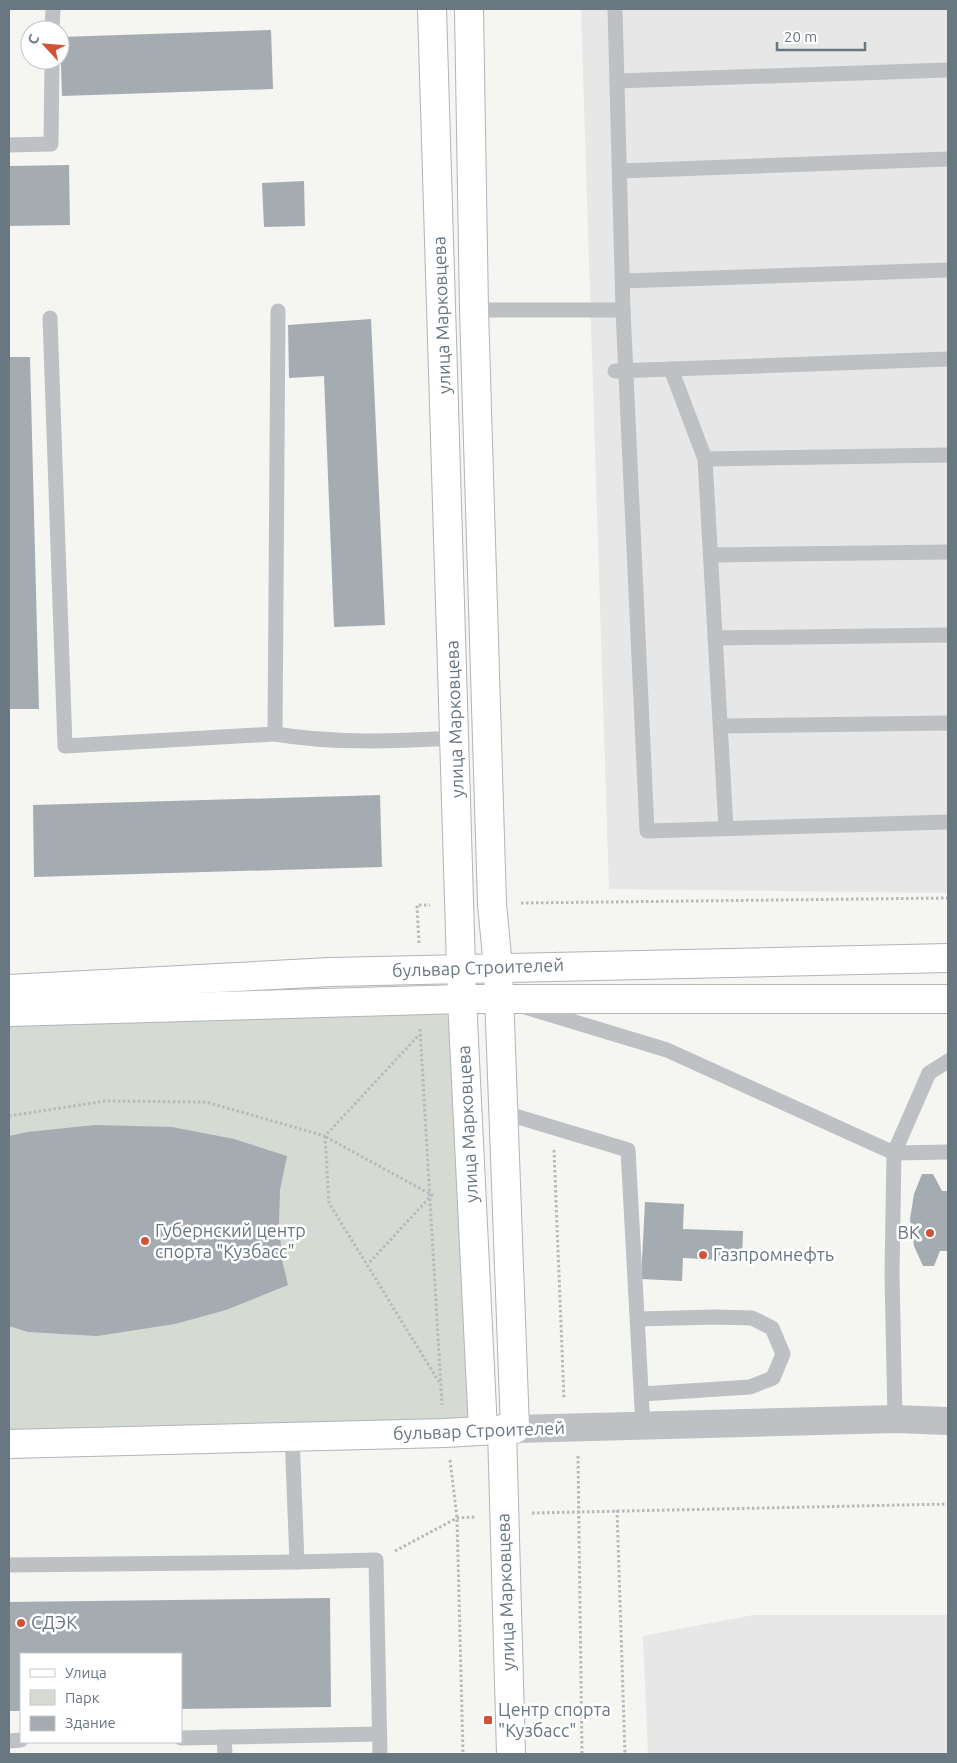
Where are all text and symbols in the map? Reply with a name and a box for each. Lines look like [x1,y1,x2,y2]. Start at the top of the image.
north arrow [20,20,70,70]
scale bar [777,20,864,52]
text: 20 m [784,28,817,45]
text: С [24,32,42,47]
street label: улица Марковцева [428,236,454,394]
street label: улица Марковцева [441,640,467,798]
street label: бульвар Строителей [392,954,564,980]
street label: улица Марковцева [453,1045,481,1203]
place label: Губернский центр спорта "Кузбасс" [155,1220,306,1261]
place label: ВК [898,1222,920,1242]
marker: ВК [924,1227,936,1239]
marker: Губернский центр спорта "Кузбасс" [139,1235,151,1247]
place label: Газпромнефть [713,1244,834,1264]
marker: Газпромнефть [697,1249,709,1261]
street label: бульвар Строителей [393,1417,565,1443]
street label: улица Марковцева [492,1513,518,1671]
place label: СДЭК [31,1612,77,1632]
marker: СДЭК [15,1617,27,1629]
legend [20,1653,182,1743]
text: Улица [65,1664,107,1681]
text: Парк [65,1689,100,1706]
place label: Центр спорта "Кузбасс" [498,1699,611,1740]
text: Здание [65,1714,116,1731]
marker: Центр спорта "Кузбасс" [482,1714,494,1726]

